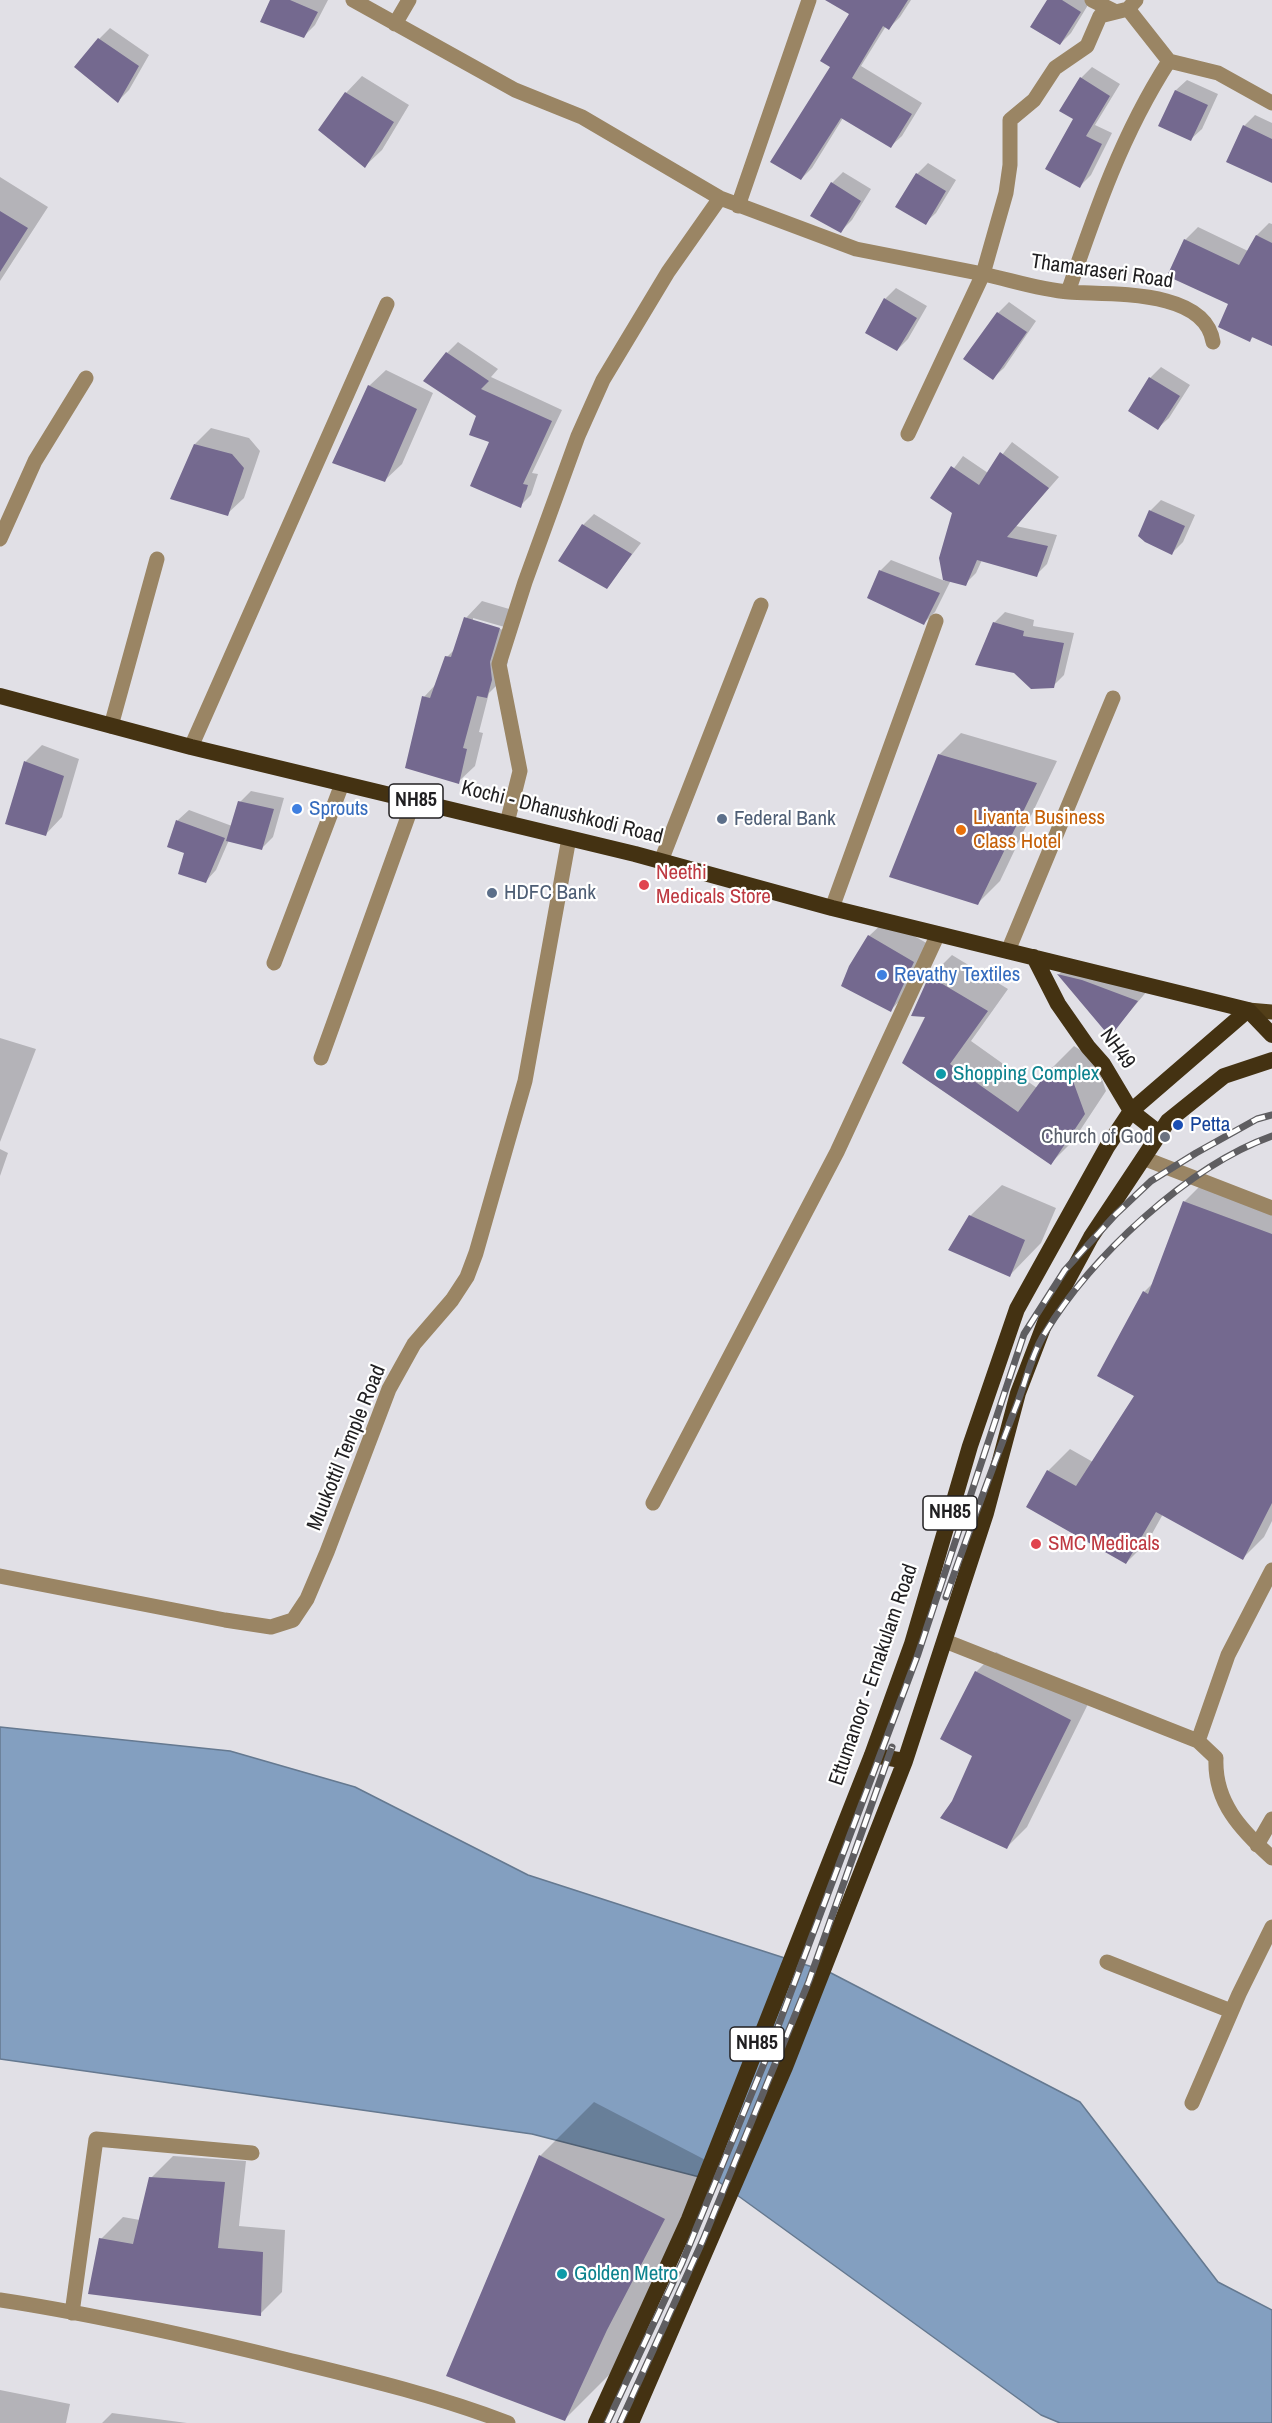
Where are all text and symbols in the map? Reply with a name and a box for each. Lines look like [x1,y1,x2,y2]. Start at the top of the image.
street label: Thamaraseri Road [1029,250,1175,294]
street label: Kochi - Dhanushkodi Road [459,776,665,850]
road number: NH85 [389,784,443,818]
place label: Sprouts [309,796,368,822]
marker: Sprouts [290,802,304,816]
place label: Livanta Business Class Hotel [973,805,1105,855]
place label: Federal Bank [734,806,836,832]
marker: Federal Bank [715,812,729,826]
marker: Livanta Business Class Hotel [954,823,968,837]
place label: Neethi Medicals Store [656,860,771,910]
marker: Neethi Medicals Store [637,878,651,892]
place label: HDFC Bank [504,880,596,906]
marker: HDFC Bank [485,886,499,900]
place label: Revathy Textiles [894,962,1020,988]
marker: Revathy Textiles [875,968,889,982]
street label: NH49 [1094,1024,1140,1074]
place label: Shopping Complex [953,1061,1099,1087]
marker: Shopping Complex [934,1067,948,1081]
place label: Petta [1190,1112,1230,1138]
marker: Petta [1171,1118,1185,1132]
place label: Church of God [1041,1124,1153,1150]
marker: Church of God [1158,1130,1172,1144]
street label: Muukottil Temple Road [302,1362,392,1534]
road number: NH85 [923,1496,977,1530]
place label: SMC Medicals [1048,1531,1160,1557]
marker: SMC Medicals [1029,1537,1043,1551]
street label: Ettumanoor - Ernakulam Road [824,1561,924,1789]
road number: NH85 [730,2027,784,2061]
place label: Golden Metro [574,2261,678,2287]
marker: Golden Metro [555,2267,569,2281]

